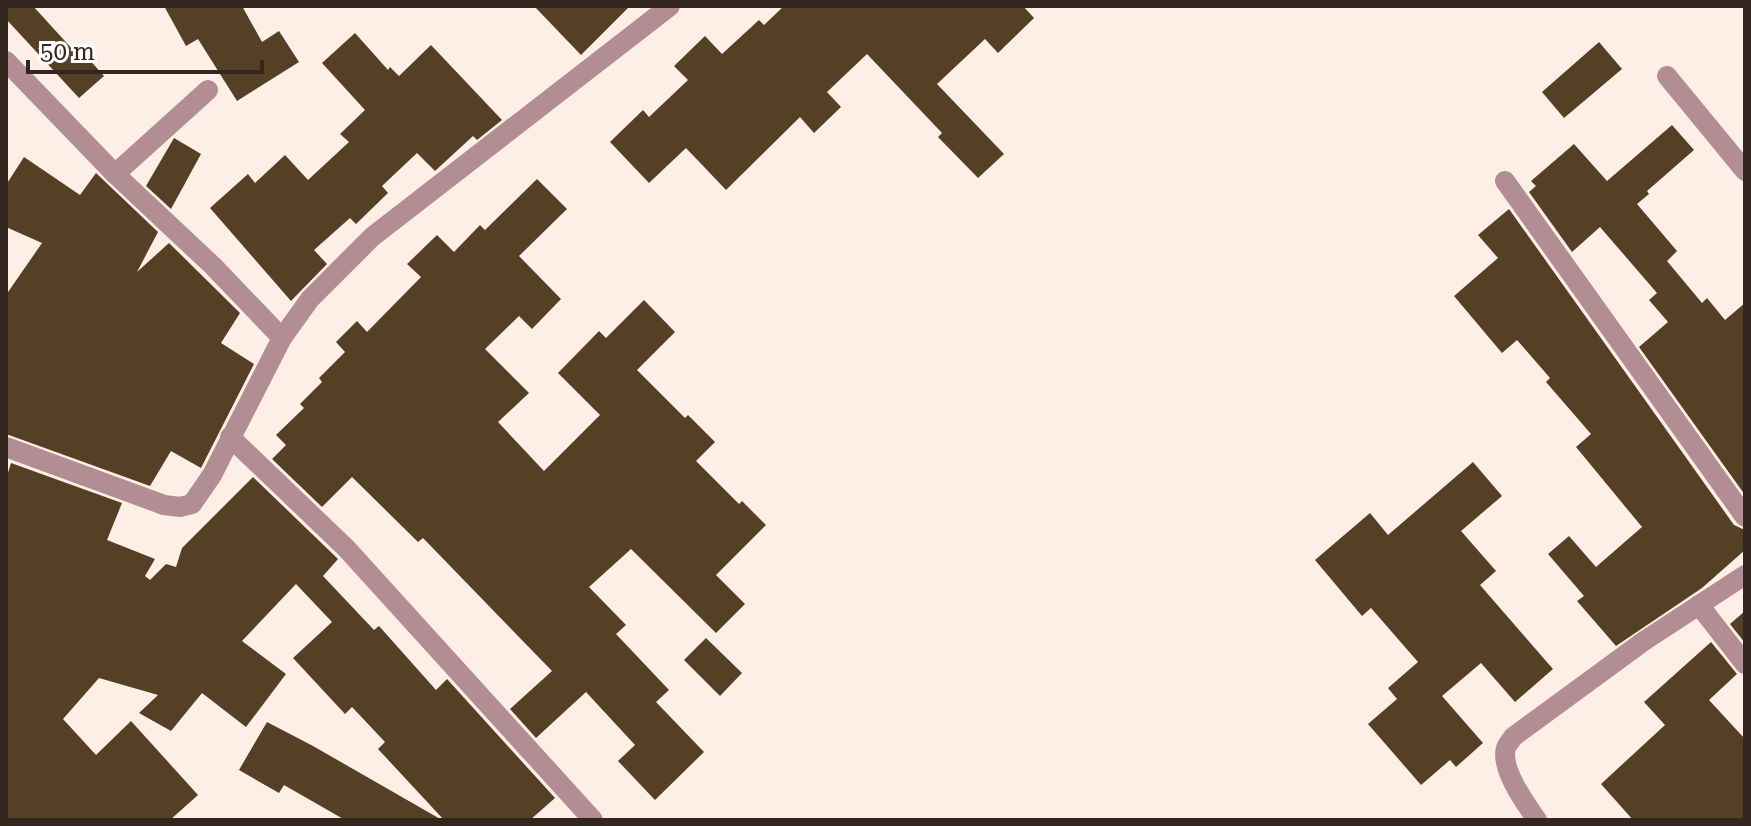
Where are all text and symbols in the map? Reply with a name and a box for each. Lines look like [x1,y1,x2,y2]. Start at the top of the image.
scale bar [28,24,262,74]
text: 50 m [40,38,95,66]

